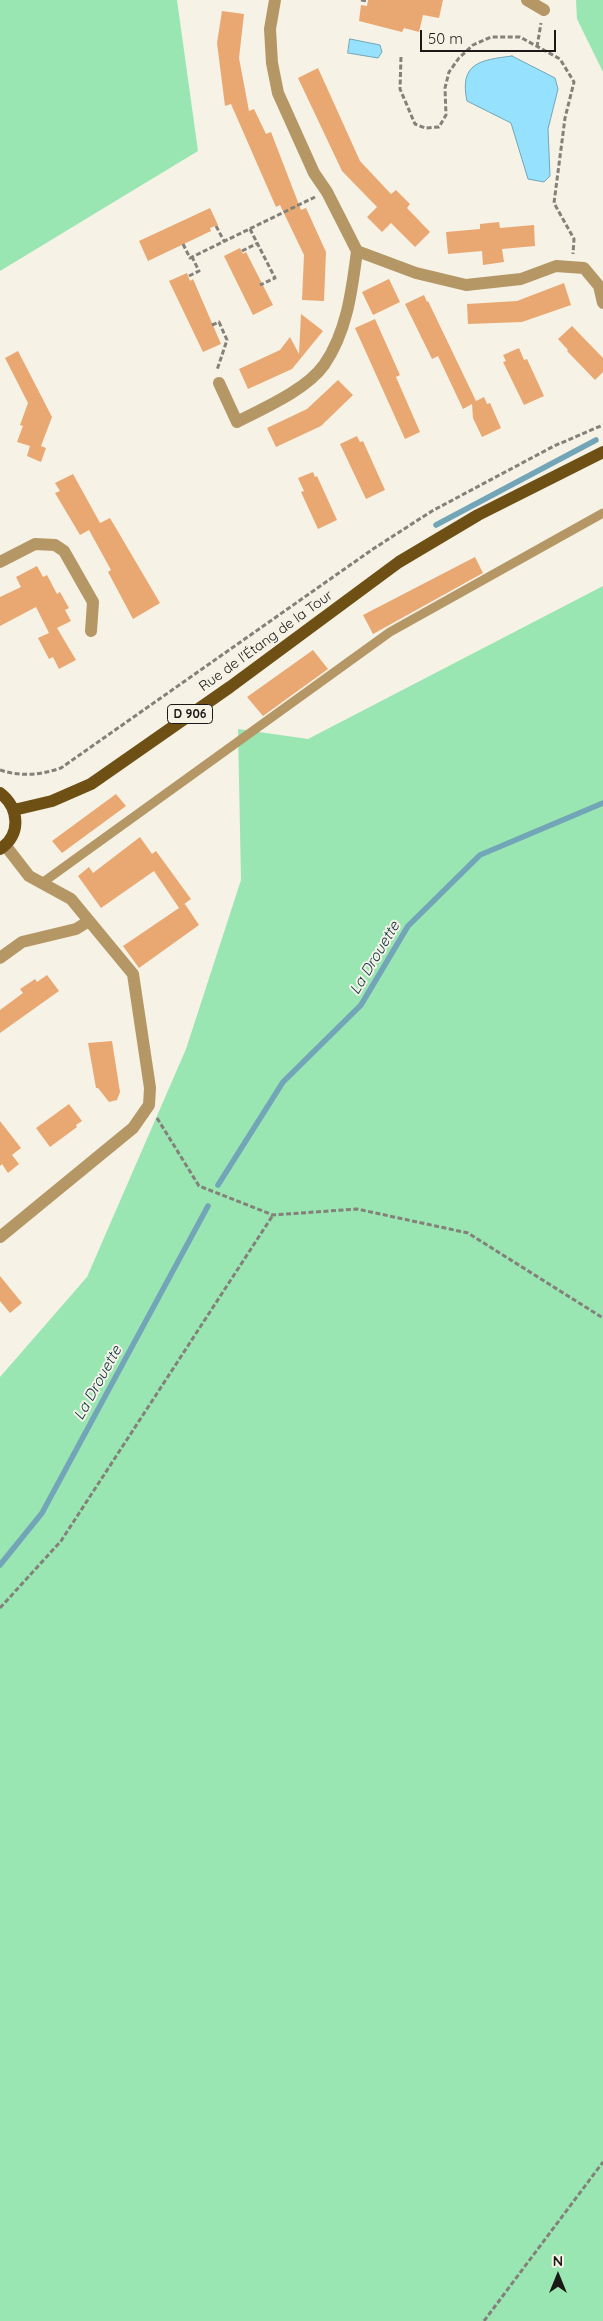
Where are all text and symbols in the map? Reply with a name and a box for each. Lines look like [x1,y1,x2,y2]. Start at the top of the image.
scale bar [423,20,559,52]
text: 50 m [428,29,463,48]
street label: Rue de l'Étang de la Tour [196,587,336,695]
road number: D 906 [168,704,212,724]
water label: La Drouette [346,918,404,998]
water label: La Drouette [70,1343,126,1423]
north arrow [533,2251,583,2301]
text: N [553,2252,563,2270]

